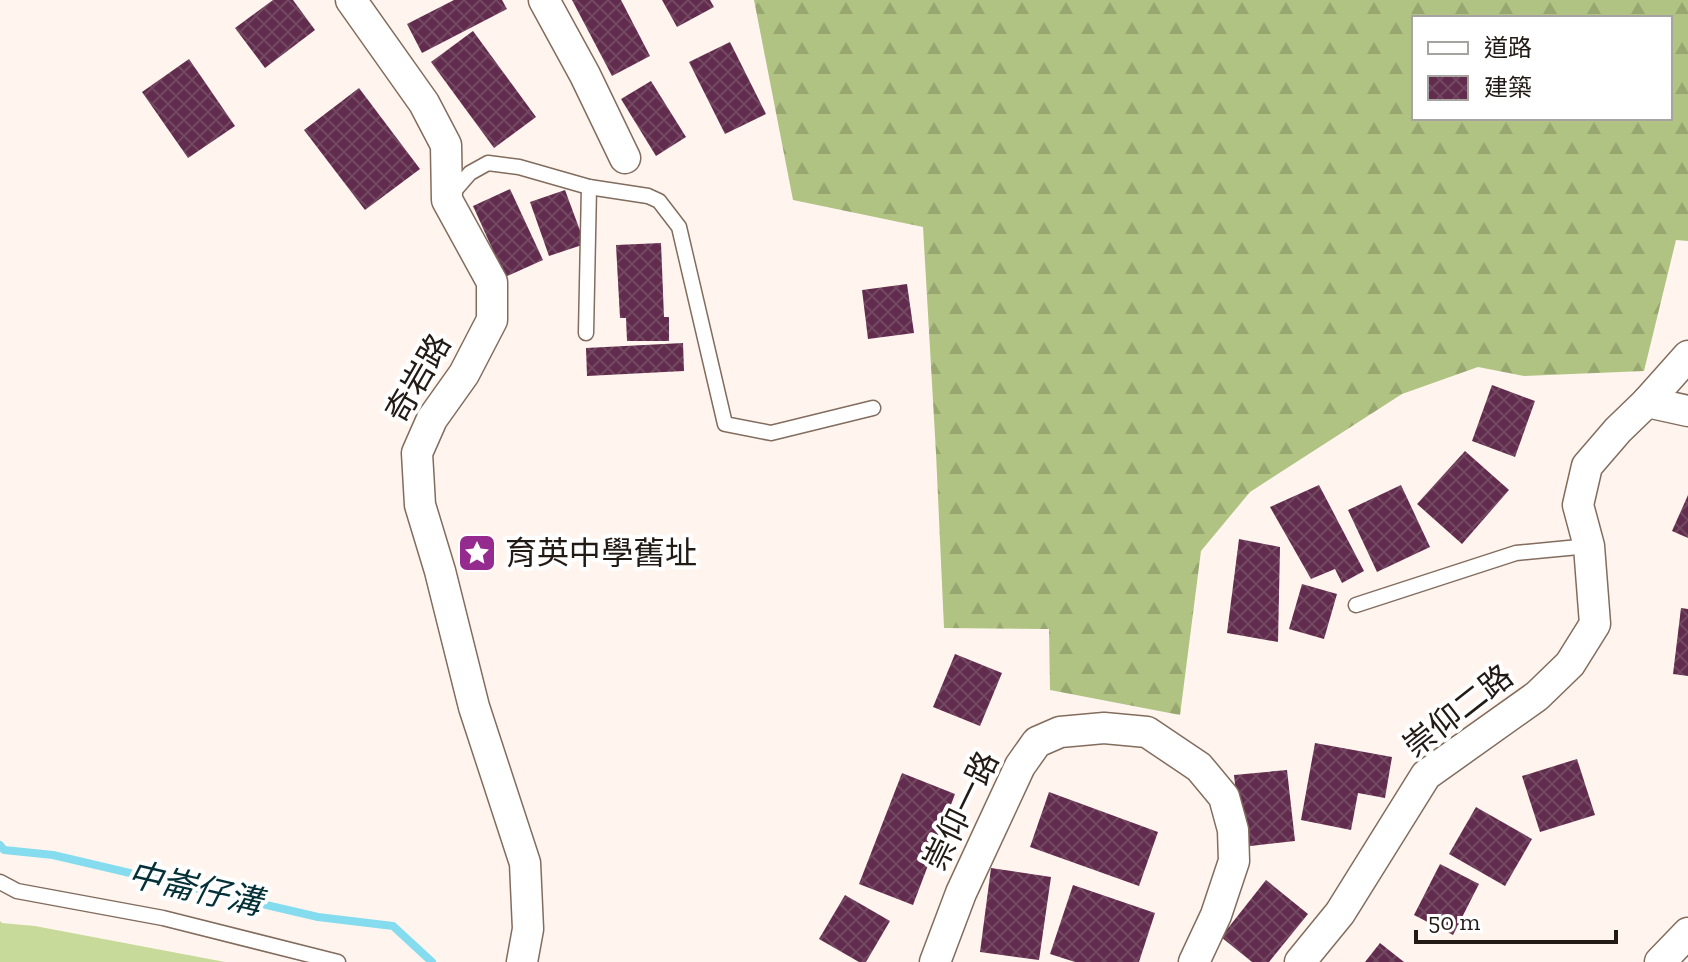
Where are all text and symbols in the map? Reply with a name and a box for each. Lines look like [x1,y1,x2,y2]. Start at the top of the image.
legend [1412,16,1672,120]
text: 道路 [1484,33,1532,62]
text: 建築 [1484,73,1532,102]
street label: 奇岩路 [378,327,458,429]
place icon: 育英中學舊址 [456,532,498,574]
place label: 育英中學舊址 [505,534,697,572]
street label: 崇仰二路 [1396,657,1520,765]
street label: 崇仰一路 [916,745,1006,877]
water label: 中崙仔溝 [124,853,270,925]
scale bar [1416,894,1616,944]
text: 50 m [1428,907,1481,936]

